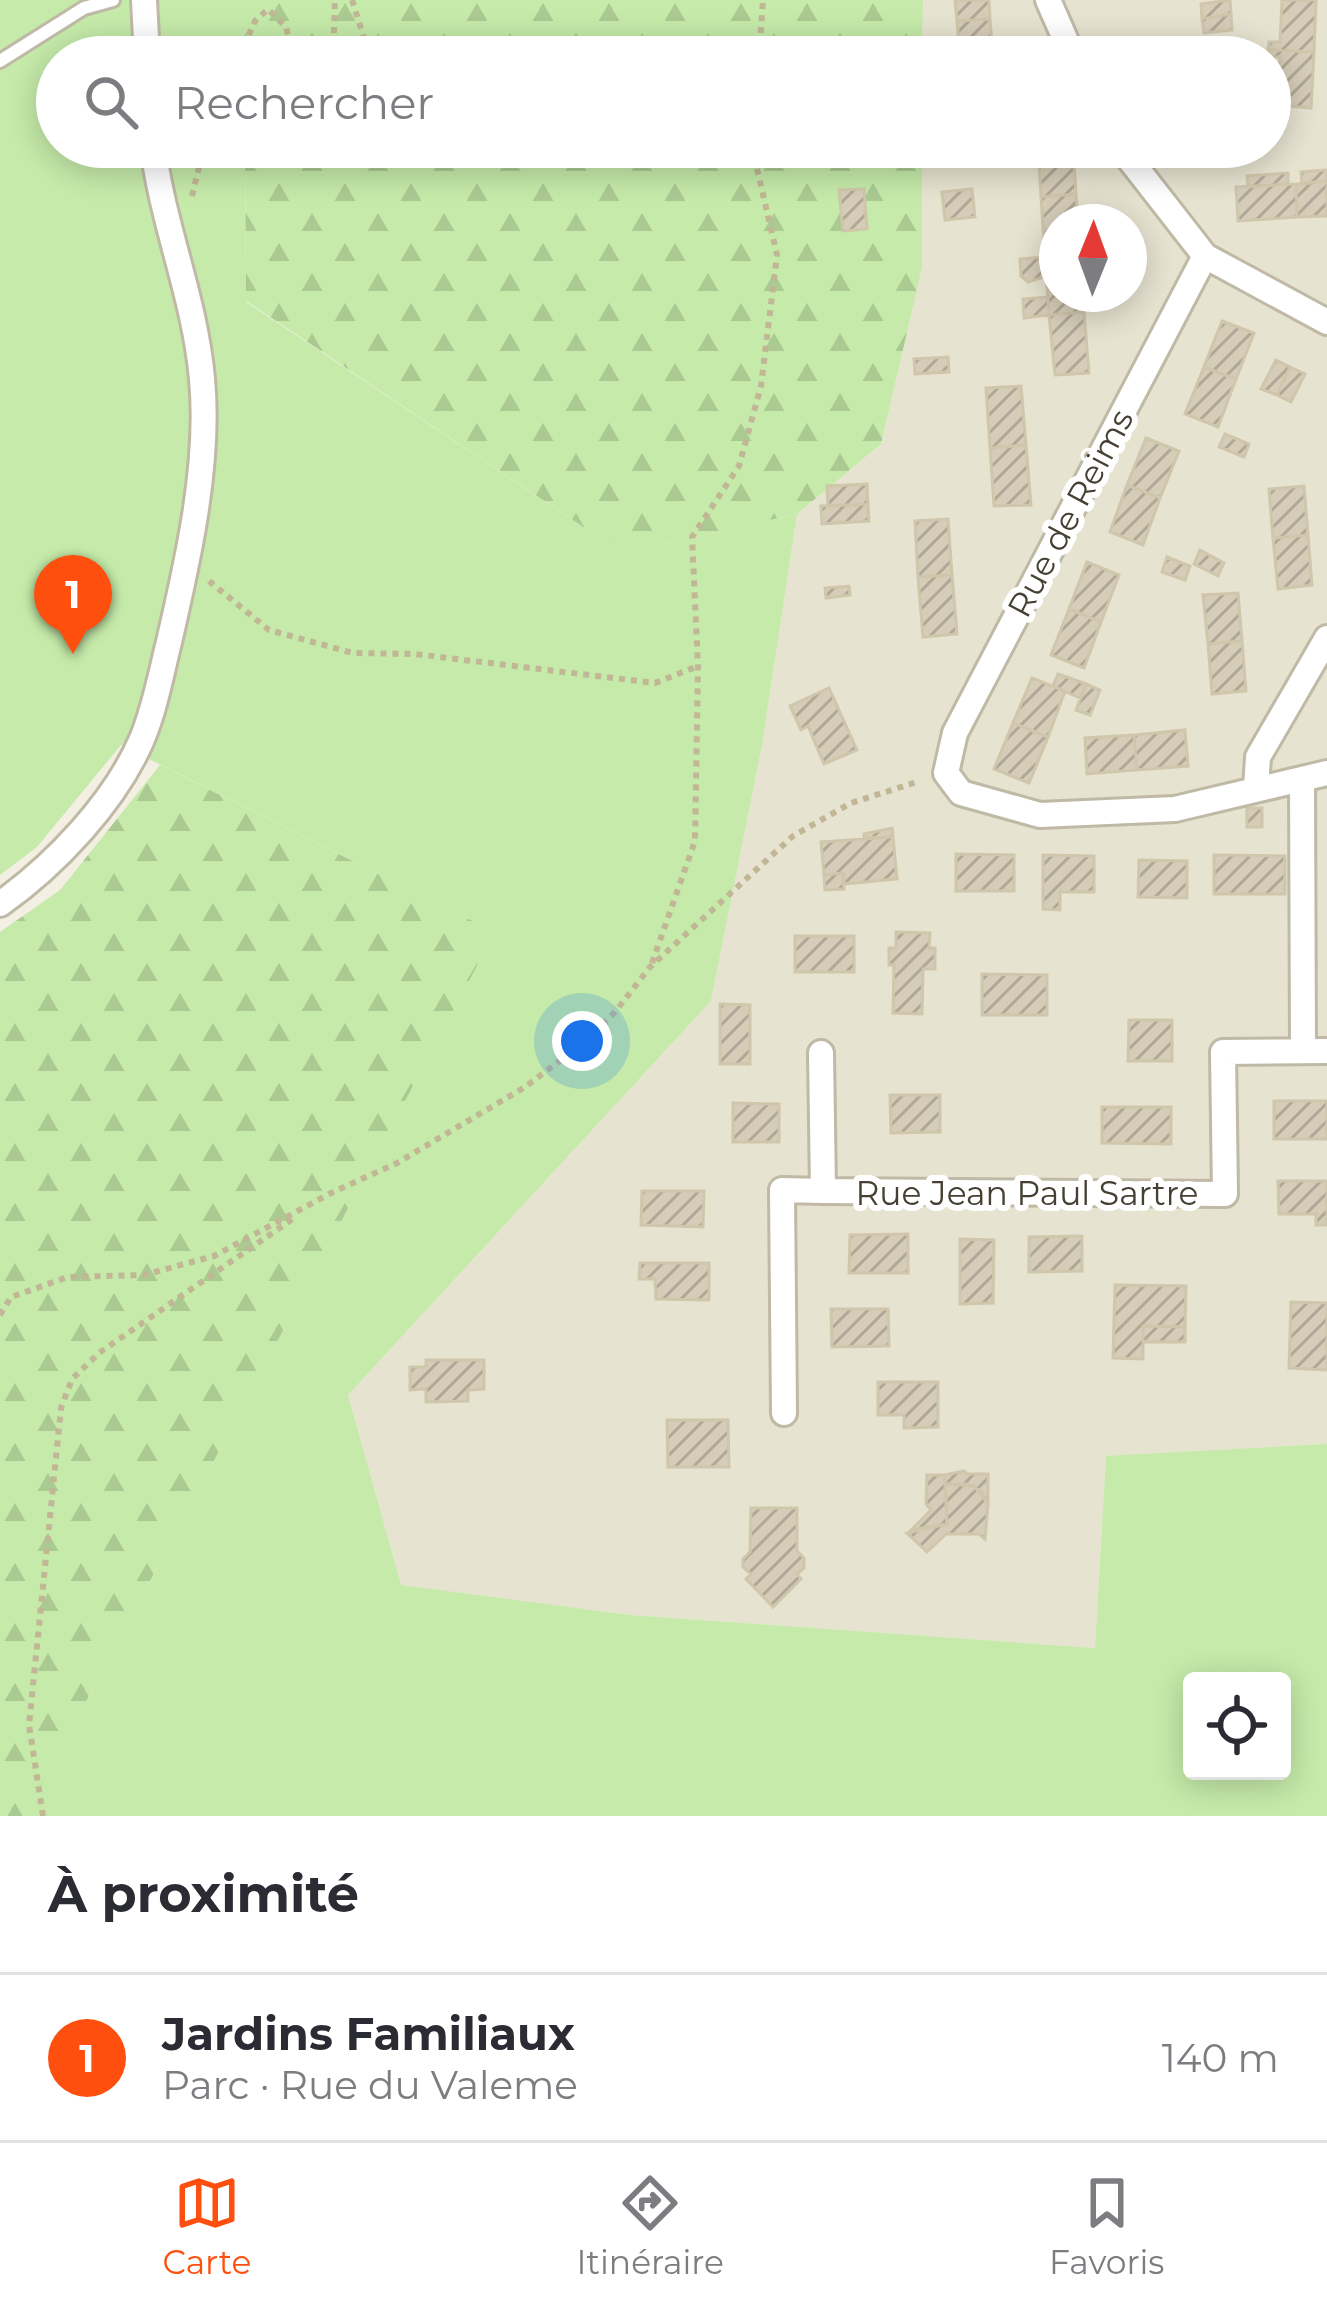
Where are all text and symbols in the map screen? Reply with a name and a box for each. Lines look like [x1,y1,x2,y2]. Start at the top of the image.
search box [36,36,1291,168]
icon: search [78,69,144,135]
text: Rechercher [174,75,434,130]
north arrow [1039,204,1147,312]
street label: Rue de Reims [999,402,1141,624]
pin: 1 [34,555,112,654]
your location [552,1011,612,1071]
street label: Rue Jean Paul Sartre [855,1173,1199,1213]
map controls [1183,1672,1291,1780]
button: locate [1183,1672,1291,1780]
text: À proximité [48,1863,359,1925]
text: Jardins Familiaux [162,2006,575,2061]
text: 1 [79,2034,95,2082]
text: 140 m [1162,2034,1279,2082]
text: Parc · Rue du Valeme [162,2061,578,2109]
tab: Carte [163,2170,252,2282]
tab: Itinéraire [577,2170,724,2282]
tab: Favoris [1049,2170,1164,2282]

